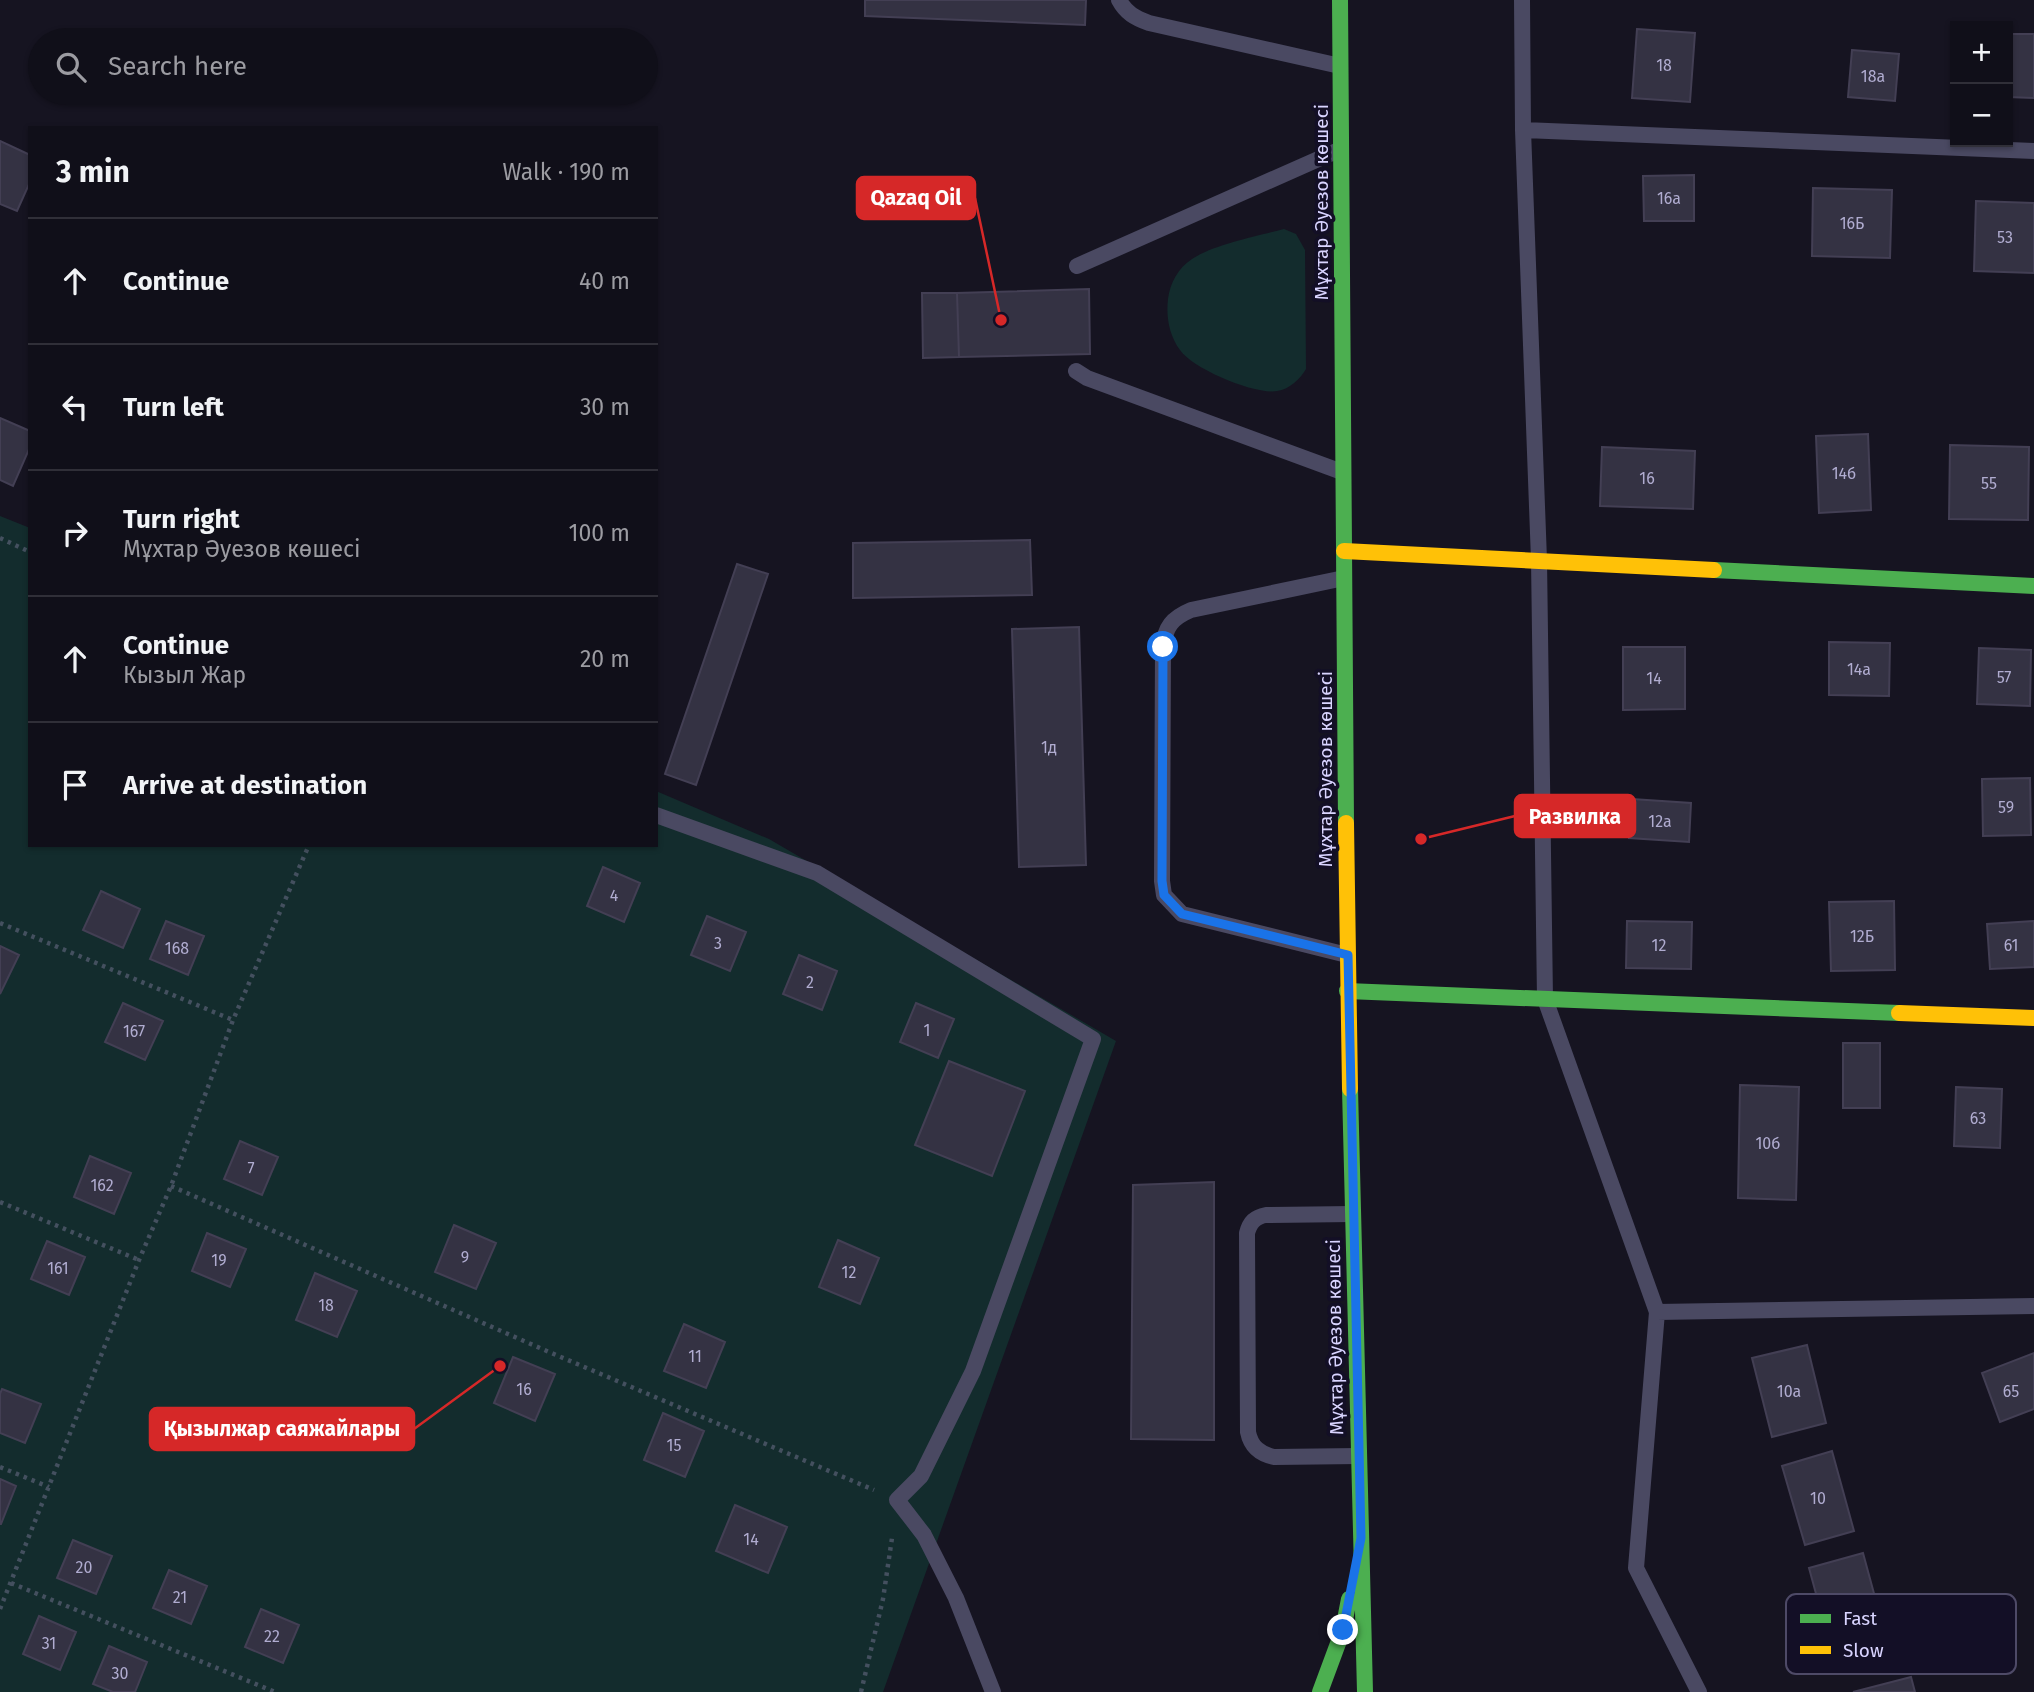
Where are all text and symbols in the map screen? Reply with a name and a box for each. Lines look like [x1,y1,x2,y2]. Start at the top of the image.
map controls [1950,21,2013,147]
button: + [1950,21,2013,84]
search box [28,28,658,105]
icon: search [52,48,90,86]
text: Search here [108,51,247,82]
house number: 18 [1656,56,1672,75]
house number: 18а [1861,67,1885,86]
button: − [1950,84,2013,147]
street label: Мұхтар Әуезов көшесі [1310,104,1333,300]
text: 3 min [56,154,130,190]
text: Walk · 190 m [503,158,630,186]
callout: Qazaq Oil [857,177,975,219]
text: Qazaq Oil [871,185,962,211]
house number: 16а [1657,189,1681,208]
house number: 16Б [1840,214,1864,233]
house number: 53 [1997,228,2013,247]
icon: ahead [56,262,94,300]
text: Continue [123,266,229,297]
text: 40 m [579,267,630,295]
icon: left [56,388,94,426]
text: Turn left [123,392,224,423]
text: 30 m [580,393,630,421]
house number: 14б [1832,464,1856,483]
house number: 16 [1639,469,1655,488]
house number: 55 [1981,474,1997,493]
text: Turn right [123,504,240,535]
icon: right [56,514,94,552]
text: 100 m [569,519,630,547]
text: Мұхтар Әуезов көшесі [123,535,361,563]
text: Continue [123,630,229,661]
route start [1147,631,1178,662]
icon: ahead [56,640,94,678]
text: 20 m [580,645,630,673]
house number: 14а [1847,660,1871,679]
text: Кызыл Жар [123,661,246,689]
house number: 57 [1997,668,2011,687]
house number: 14 [1646,669,1662,688]
street label: Мұхтар Әуезов көшесі [1314,671,1337,867]
house number: 1д [1041,738,1057,757]
icon: arrive [56,766,94,804]
text: Arrive at destination [123,770,367,801]
callout: Развилка [1515,795,1635,837]
house number: 59 [1998,798,2014,817]
text: Развилка [1529,804,1621,830]
house number: 12а [1648,812,1672,831]
house number: 4 [610,886,619,905]
house number: 12Б [1850,927,1874,946]
house number: 3 [714,934,722,953]
house number: 12 [1652,936,1666,955]
house number: 61 [2004,936,2018,955]
house number: 168 [165,939,189,958]
house number: 2 [806,973,814,992]
house number: 1 [924,1021,930,1040]
house number: 167 [123,1022,145,1041]
house number: 63 [1970,1109,1986,1128]
house number: 10б [1755,1134,1781,1153]
house number: 7 [247,1159,255,1178]
house number: 162 [90,1176,114,1195]
street label: Мұхтар Әуезов көшесі [1322,1239,1348,1435]
house number: 9 [461,1248,469,1267]
house number: 19 [211,1251,227,1270]
house number: 161 [47,1259,69,1278]
house number: 12 [842,1263,856,1282]
house number: 18 [318,1296,334,1315]
house number: 11 [688,1347,702,1366]
house number: 16 [516,1380,532,1399]
house number: 10а [1777,1382,1801,1401]
house number: 65 [2003,1382,2019,1401]
callout: Қызылжар саяжайлары [150,1408,414,1450]
text: Қызылжар саяжайлары [164,1416,400,1442]
house number: 15 [667,1436,681,1455]
house number: 10 [1810,1489,1826,1508]
house number: 14 [743,1530,759,1549]
house number: 20 [76,1558,92,1577]
house number: 21 [173,1588,187,1607]
legend [1786,1594,2016,1674]
text: Fast [1843,1607,1877,1630]
route end [1327,1614,1358,1645]
house number: 22 [264,1627,280,1646]
house number: 31 [42,1634,56,1653]
text: Slow [1843,1639,1884,1662]
house number: 30 [112,1664,129,1683]

